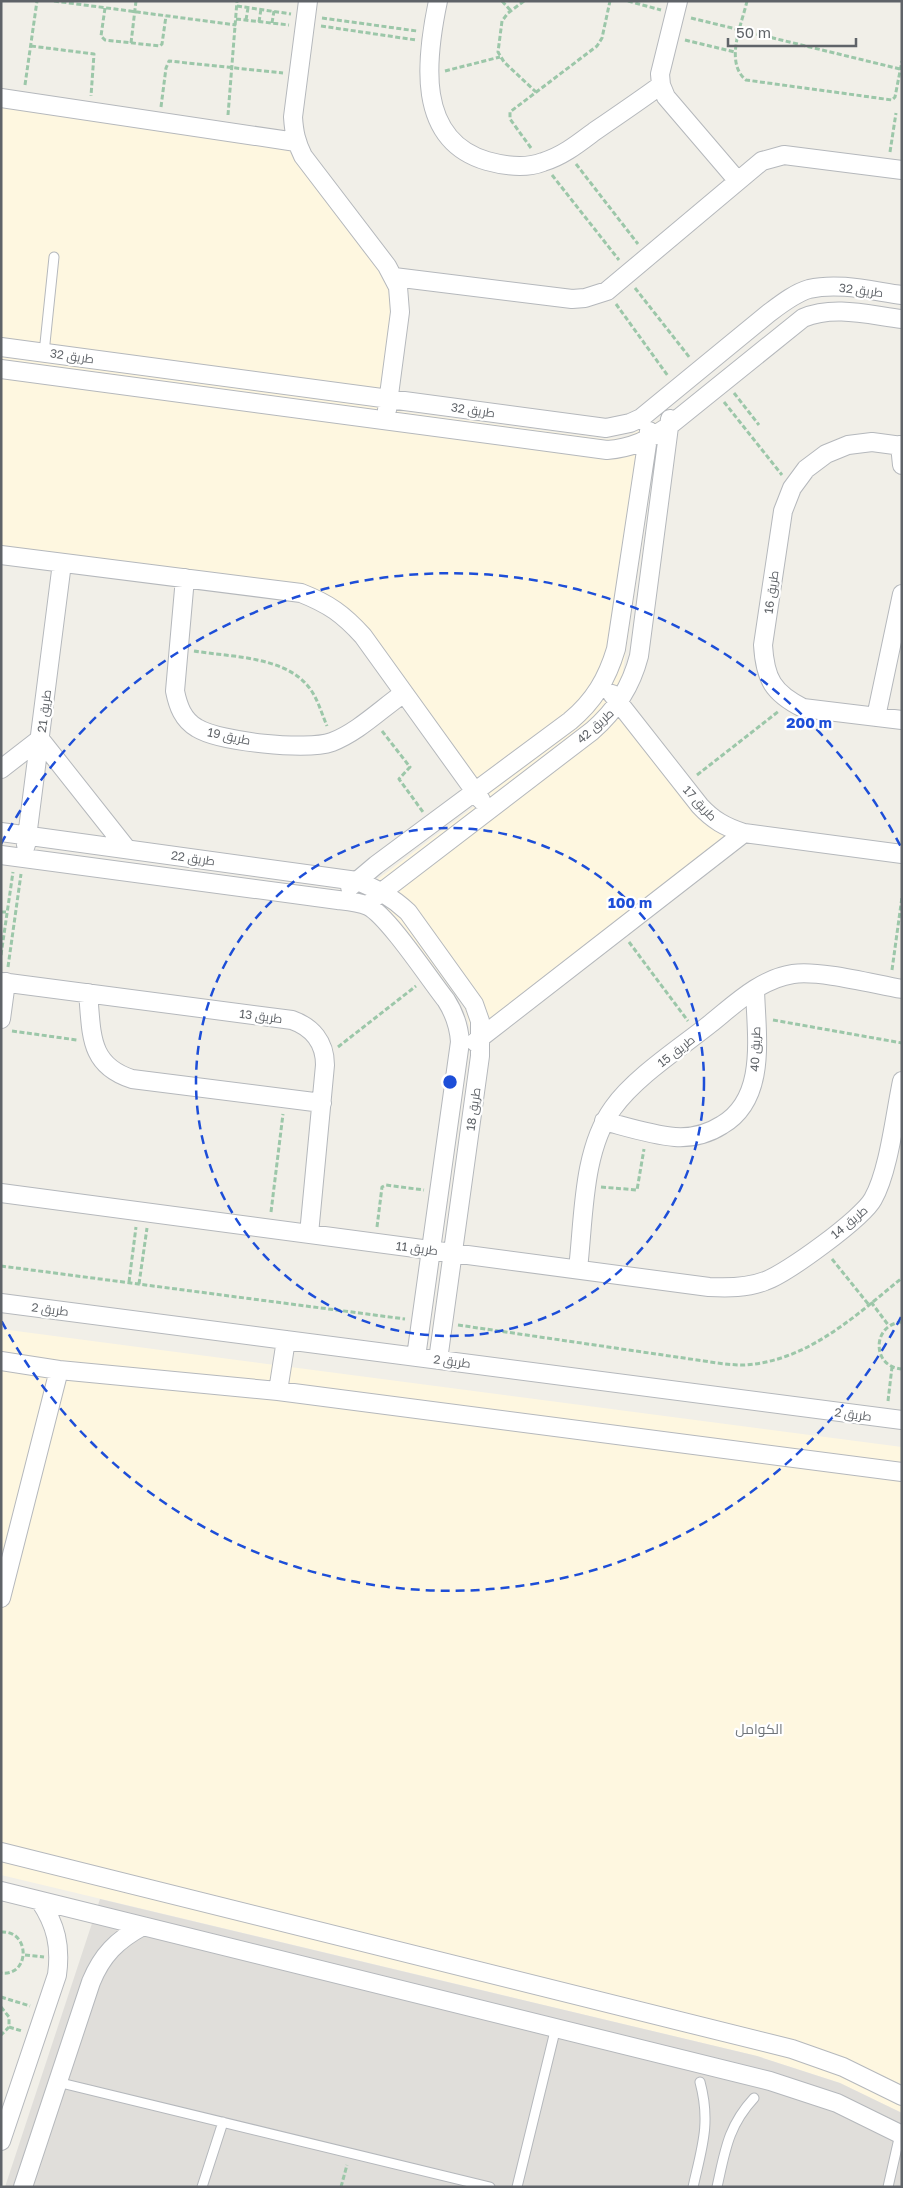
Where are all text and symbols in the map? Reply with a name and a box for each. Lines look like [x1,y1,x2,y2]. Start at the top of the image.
scale bar [728,15,856,47]
text: 50 m [736,23,771,41]
street label: طريق 32 [838,280,884,300]
street label: طريق 32 [49,345,95,367]
street label: طريق 32 [450,399,496,421]
street label: طريق 16 [761,569,781,615]
street label: طريق 21 [34,689,54,733]
street label: طريق 42 [573,705,617,747]
text: 200 m [786,713,832,731]
street label: طريق 19 [206,724,252,748]
street label: طريق 17 [680,782,720,824]
street label: طريق 22 [170,847,216,869]
text: 100 m [608,893,652,911]
street label: طريق 13 [239,1006,283,1026]
street label: طريق 40 [747,1026,763,1072]
street label: طريق 15 [654,1032,698,1070]
centre of rings [441,1073,459,1091]
street label: طريق 18 [463,1086,483,1132]
street label: طريق 14 [827,1202,871,1242]
street label: طريق 11 [395,1238,439,1258]
street label: طريق 2 [31,1299,70,1319]
street label: طريق 2 [433,1351,472,1371]
street label: طريق 2 [834,1404,873,1424]
district label: الكوامل [735,1720,783,1737]

